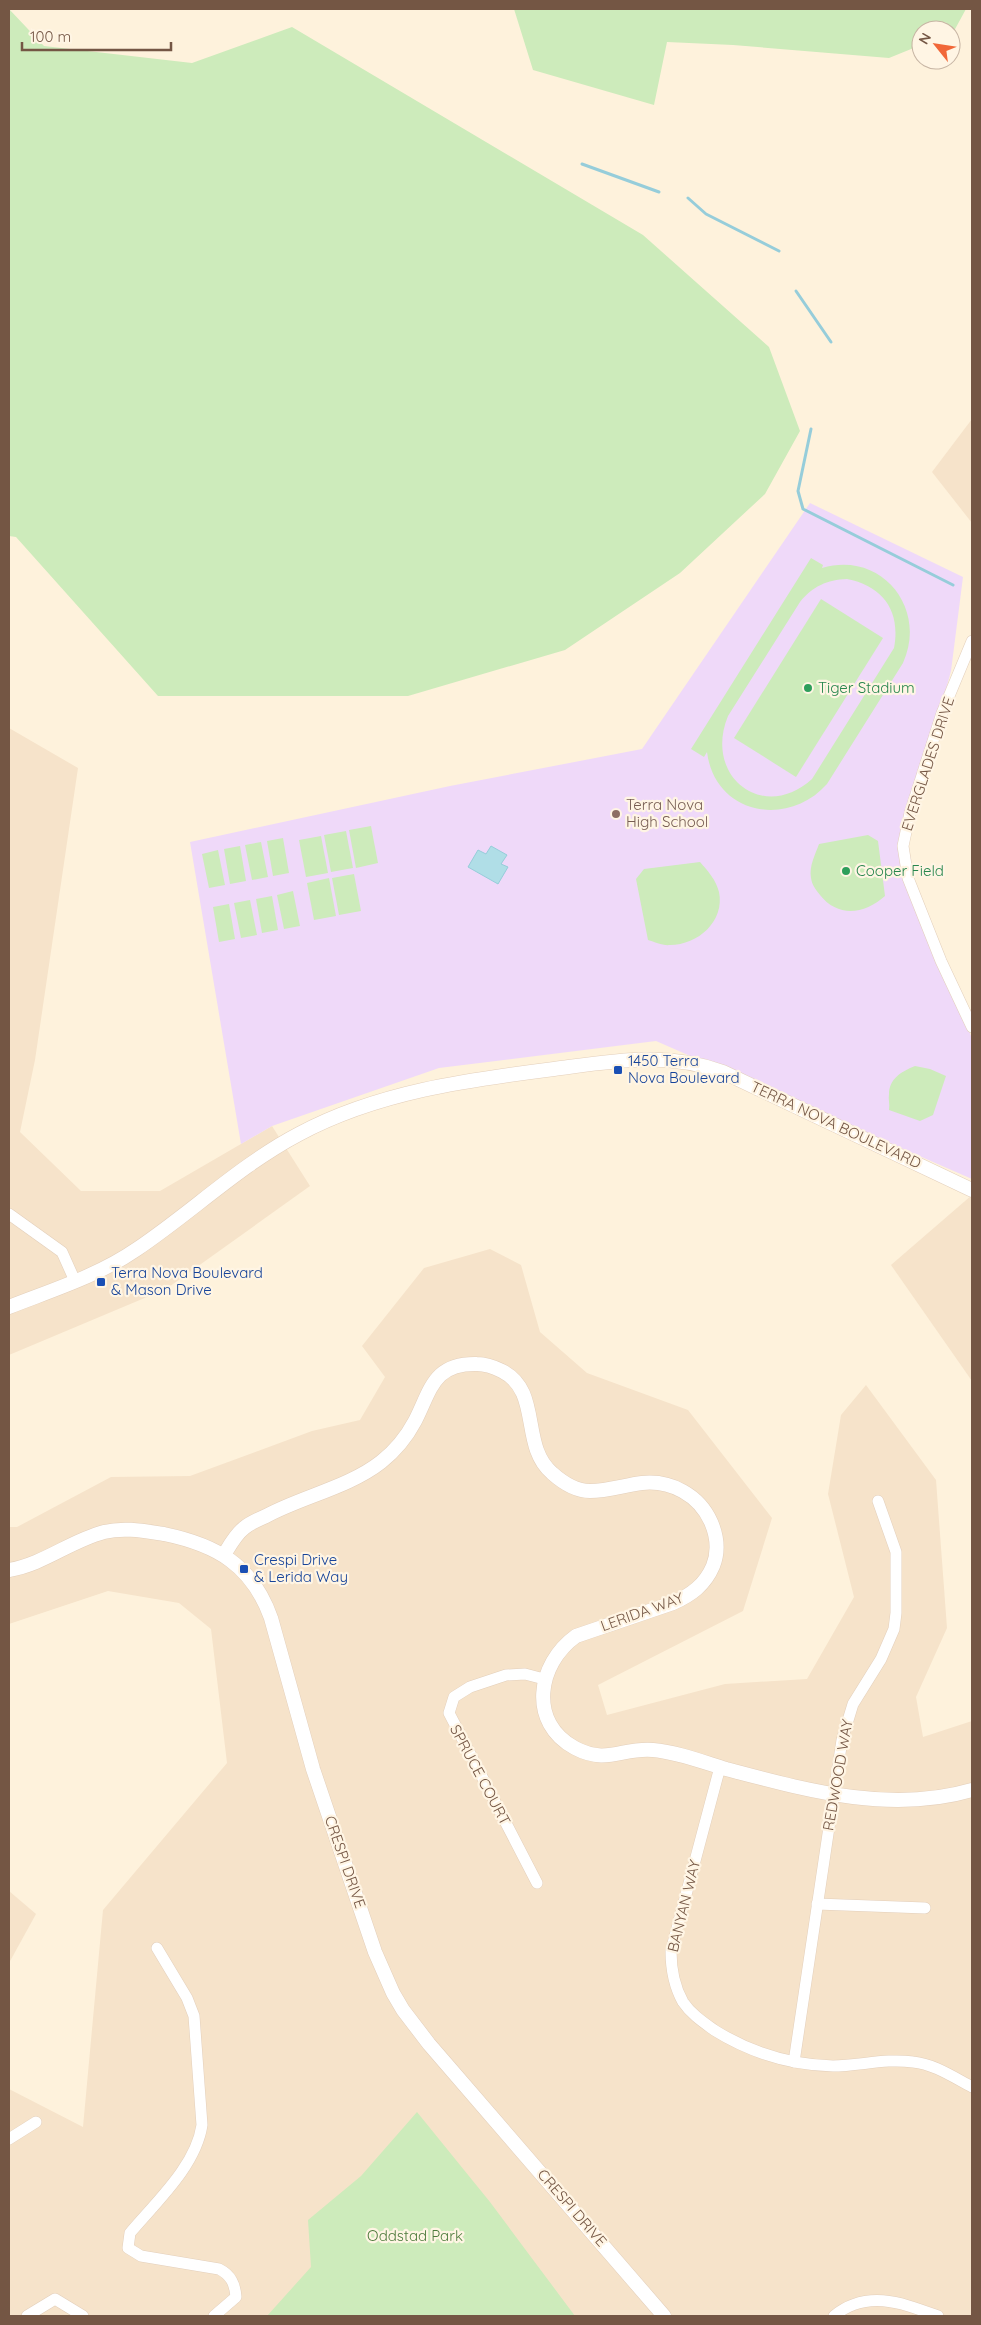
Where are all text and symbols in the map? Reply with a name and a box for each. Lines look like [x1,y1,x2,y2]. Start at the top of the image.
scale bar [22,20,171,52]
north arrow [911,20,961,70]
text: 100 m [30,27,71,46]
text: N [914,30,935,47]
place label: Tiger Stadium [818,678,915,697]
marker: Tiger Stadium [802,682,814,694]
street label: EVERGLADES DRIVE [897,694,958,833]
place label: Terra Nova High School [626,795,708,831]
marker: Terra Nova High School [610,808,622,820]
place label: Cooper Field [856,861,944,880]
marker: Cooper Field [840,865,852,877]
place label: 1450 Terra Nova Boulevard [628,1051,740,1087]
marker: 1450 Terra Nova Boulevard [612,1064,624,1076]
street label: TERRA NOVA BOULEVARD [748,1077,924,1172]
place label: Terra Nova Boulevard & Mason Drive [111,1263,263,1299]
marker: Terra Nova Boulevard & Mason Drive [95,1276,107,1288]
place label: Crespi Drive & Lerida Way [254,1550,348,1586]
marker: Crespi Drive & Lerida Way [238,1563,250,1575]
street label: LERIDA WAY [598,1588,686,1635]
street label: REDWOOD WAY [818,1717,857,1832]
street label: SPRUCE COURT [446,1721,515,1828]
street label: CRESPI DRIVE [321,1813,370,1911]
street label: BANYAN WAY [663,1857,704,1954]
street label: CRESPI DRIVE [533,2165,611,2250]
park label: Oddstad Park [367,2226,463,2245]

